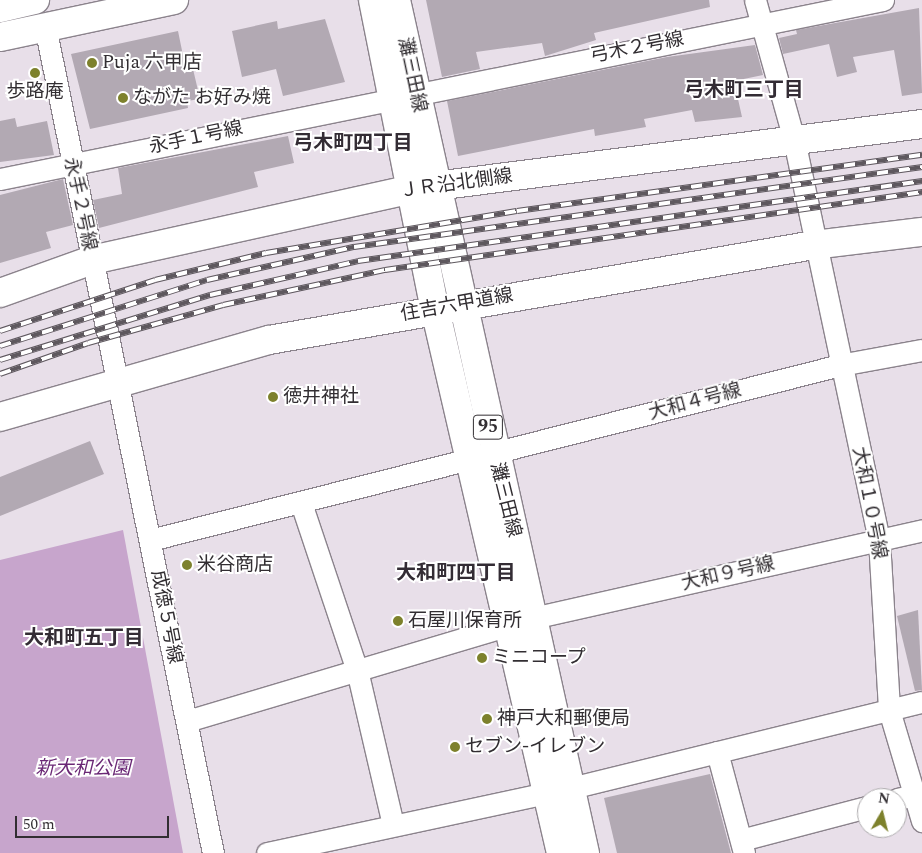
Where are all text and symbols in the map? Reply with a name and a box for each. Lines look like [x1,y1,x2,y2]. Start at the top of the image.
street label: 弓木２号線 [588,28,686,68]
street label: 灘三田線 [393,35,431,115]
place label: Puja 六甲店 [102,52,202,74]
marker: Puja 六甲店 [86,57,98,69]
marker: 歩路庵 [29,67,41,79]
district label: 弓木町三丁目 [684,78,804,102]
place label: 歩路庵 [7,81,63,103]
place label: ながた お好み焼 [133,87,271,109]
marker: ながた お好み焼 [117,92,129,104]
street label: 永手１号線 [147,117,245,159]
district label: 弓木町四丁目 [293,131,413,155]
street label: 永手２号線 [59,155,101,253]
street label: ＪＲ沿北側線 [398,165,514,203]
street label: 住吉六甲道線 [399,284,515,326]
street label: 大和４号線 [646,379,744,425]
place label: 徳井神社 [283,386,359,408]
marker: 徳井神社 [267,391,279,403]
road number: 95 [472,412,504,442]
street label: 大和１０号線 [847,445,891,561]
street label: 灘三田線 [485,460,525,540]
street label: 大和９号線 [679,552,777,596]
place label: 米谷商店 [197,554,273,576]
marker: 米谷商店 [181,559,193,571]
district label: 大和町四丁目 [396,561,516,585]
street label: 成徳５号線 [146,568,186,666]
place label: 石屋川保育所 [408,610,522,632]
marker: 石屋川保育所 [392,615,404,627]
district label: 大和町五丁目 [24,626,144,650]
place label: ミニコープ [492,647,587,669]
marker: ミニコープ [476,652,488,664]
place label: 神戸大和郵便局 [497,708,630,730]
marker: 神戸大和郵便局 [481,713,493,725]
place label: セブン-イレブン [465,736,605,758]
marker: セブン-イレブン [449,741,461,753]
park label: 新大和公園 [36,758,130,780]
text: N [877,787,891,810]
north arrow [857,788,907,838]
scale bar [18,806,171,838]
text: 50 m [23,813,55,836]

